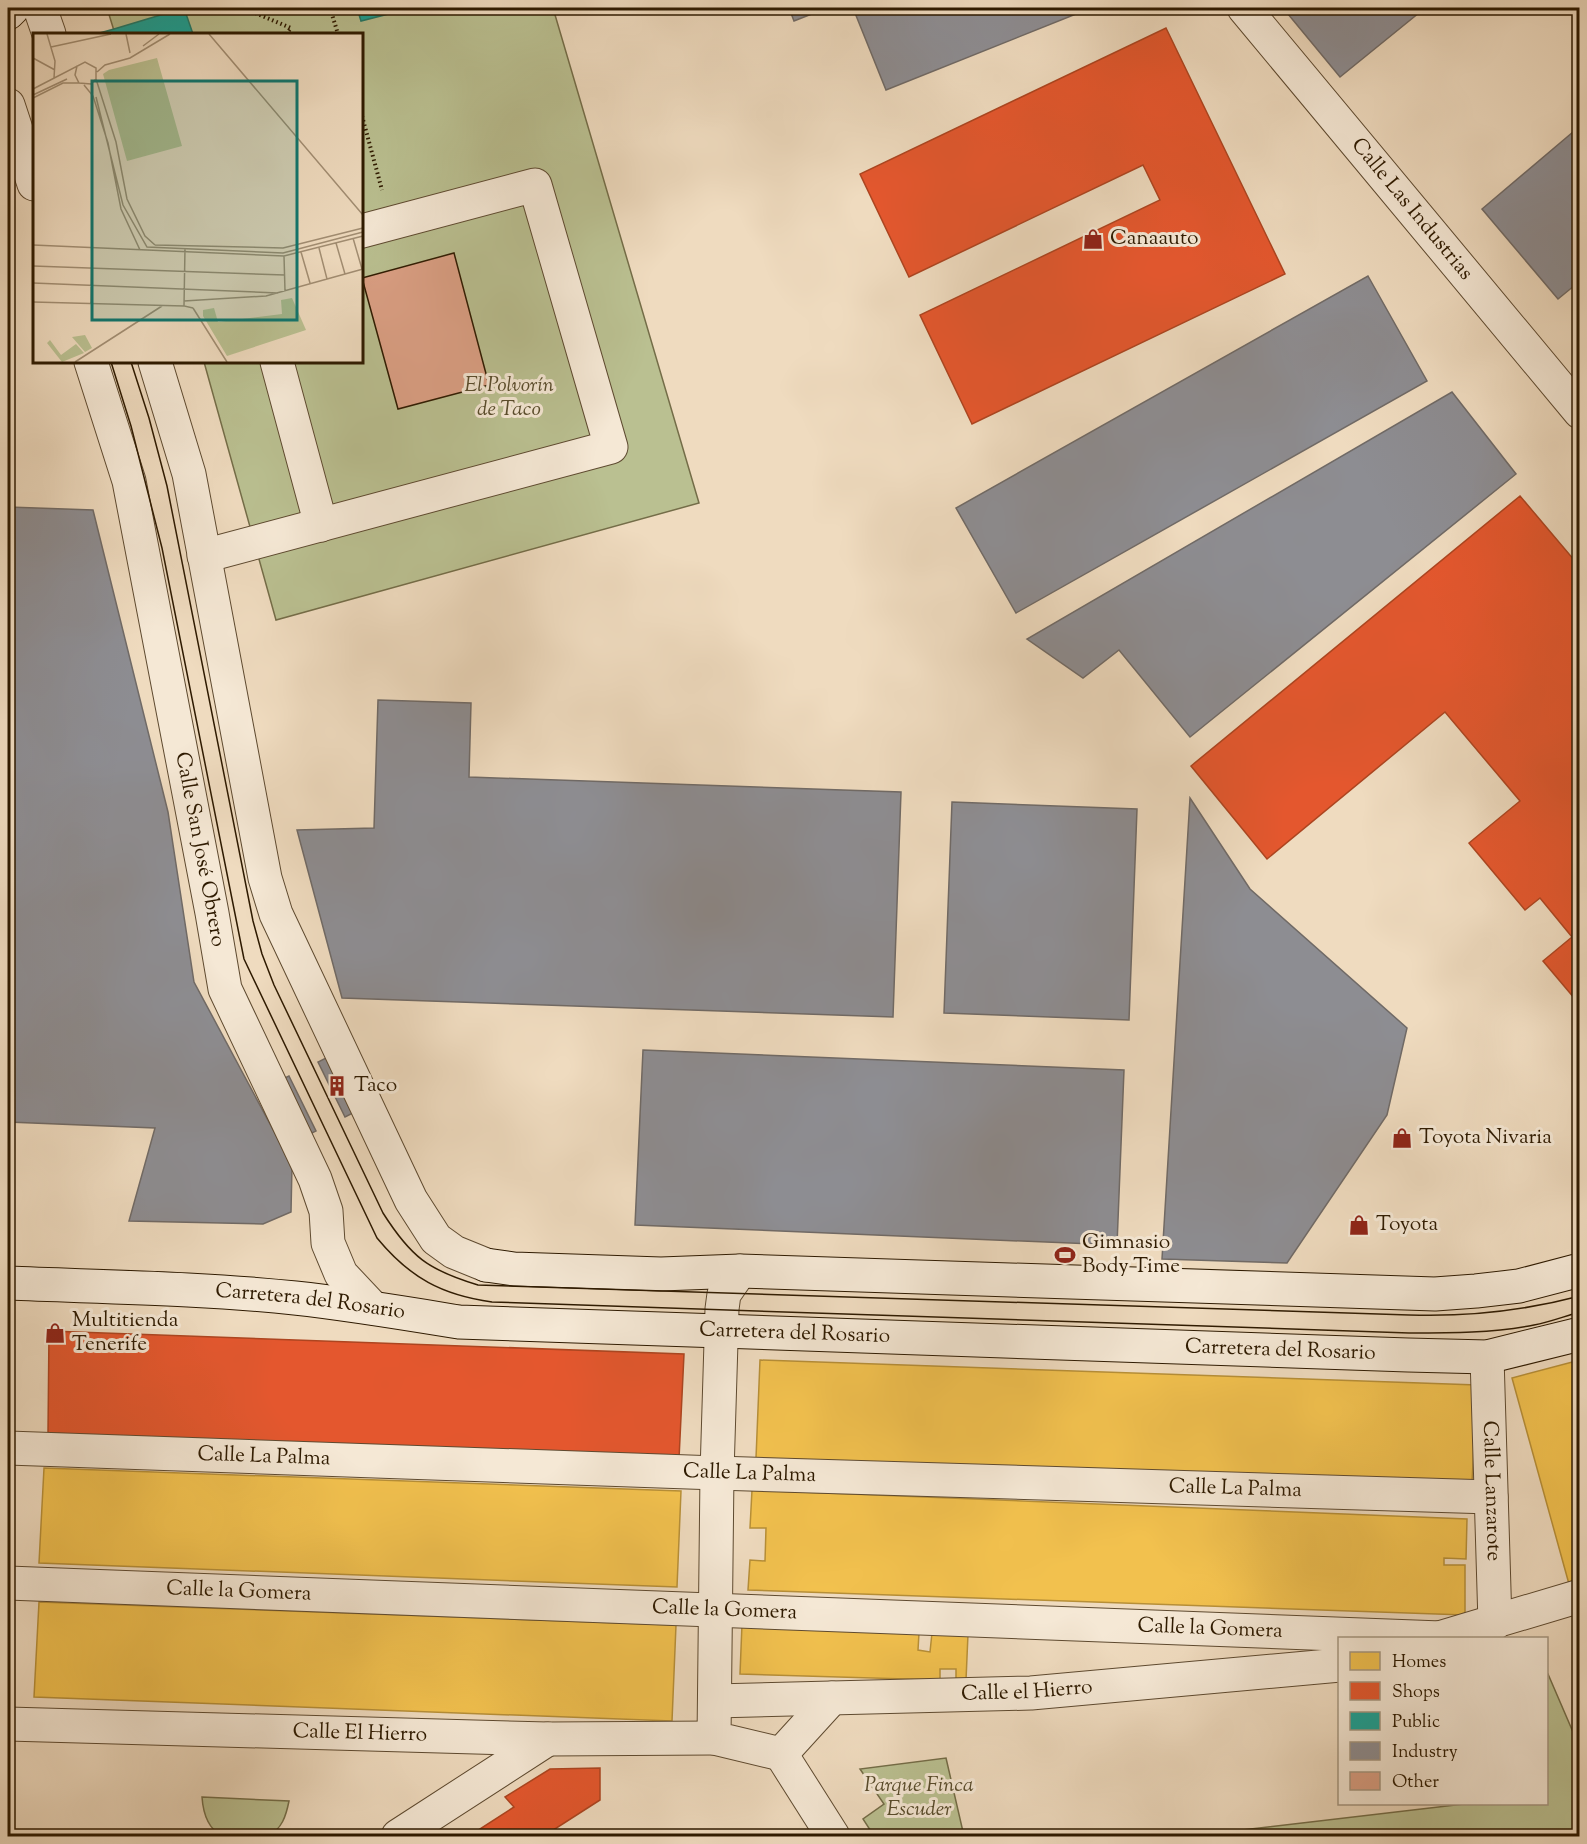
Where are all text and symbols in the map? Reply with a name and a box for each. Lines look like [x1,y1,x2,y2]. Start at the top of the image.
inset map [33,33,363,363]
street label: Calle Las Industrias [1343,132,1480,287]
place label: Canaauto [1110,224,1199,254]
shop icon: Canaauto [1081,227,1105,251]
park label: El Polvorín de Taco [464,371,554,425]
street label: Calle San José Obrero [166,749,233,949]
place label: Taco [354,1071,397,1101]
building icon: Taco [325,1074,349,1098]
place label: Toyota Nivaria [1419,1123,1552,1153]
shop icon: Toyota Nivaria [1390,1126,1414,1150]
place label: Toyota [1376,1210,1438,1240]
shop icon: Toyota [1347,1213,1371,1237]
place label: Gimnasio Body Time [1082,1228,1180,1282]
sports icon: Gimnasio Body Time [1053,1243,1077,1267]
street label: Carretera del Rosario [214,1276,407,1328]
place label: Multitienda Tenerife [72,1306,179,1360]
street label: Carretera del Rosario [699,1315,891,1352]
shop icon: Multitienda Tenerife [43,1321,67,1345]
street label: Carretera del Rosario [1184,1332,1376,1369]
street label: Calle Lanzarote [1474,1420,1508,1562]
street label: Calle La Palma [197,1440,331,1474]
street label: Calle La Palma [682,1457,817,1491]
street label: Calle La Palma [1168,1472,1303,1506]
street label: Calle la Gomera [166,1574,312,1610]
street label: Calle la Gomera [651,1593,798,1628]
street label: Calle la Gomera [1137,1611,1284,1647]
legend [1338,1637,1548,1805]
text: Homes [1392,1650,1446,1676]
street label: Calle el Hierro [961,1672,1094,1710]
text: Shops [1392,1680,1440,1706]
text: Public [1392,1710,1440,1736]
street label: Calle El Hierro [292,1717,428,1751]
text: Industry [1392,1740,1458,1766]
text: Other [1392,1770,1439,1796]
park label: Parque Finca Escuder [864,1771,974,1825]

